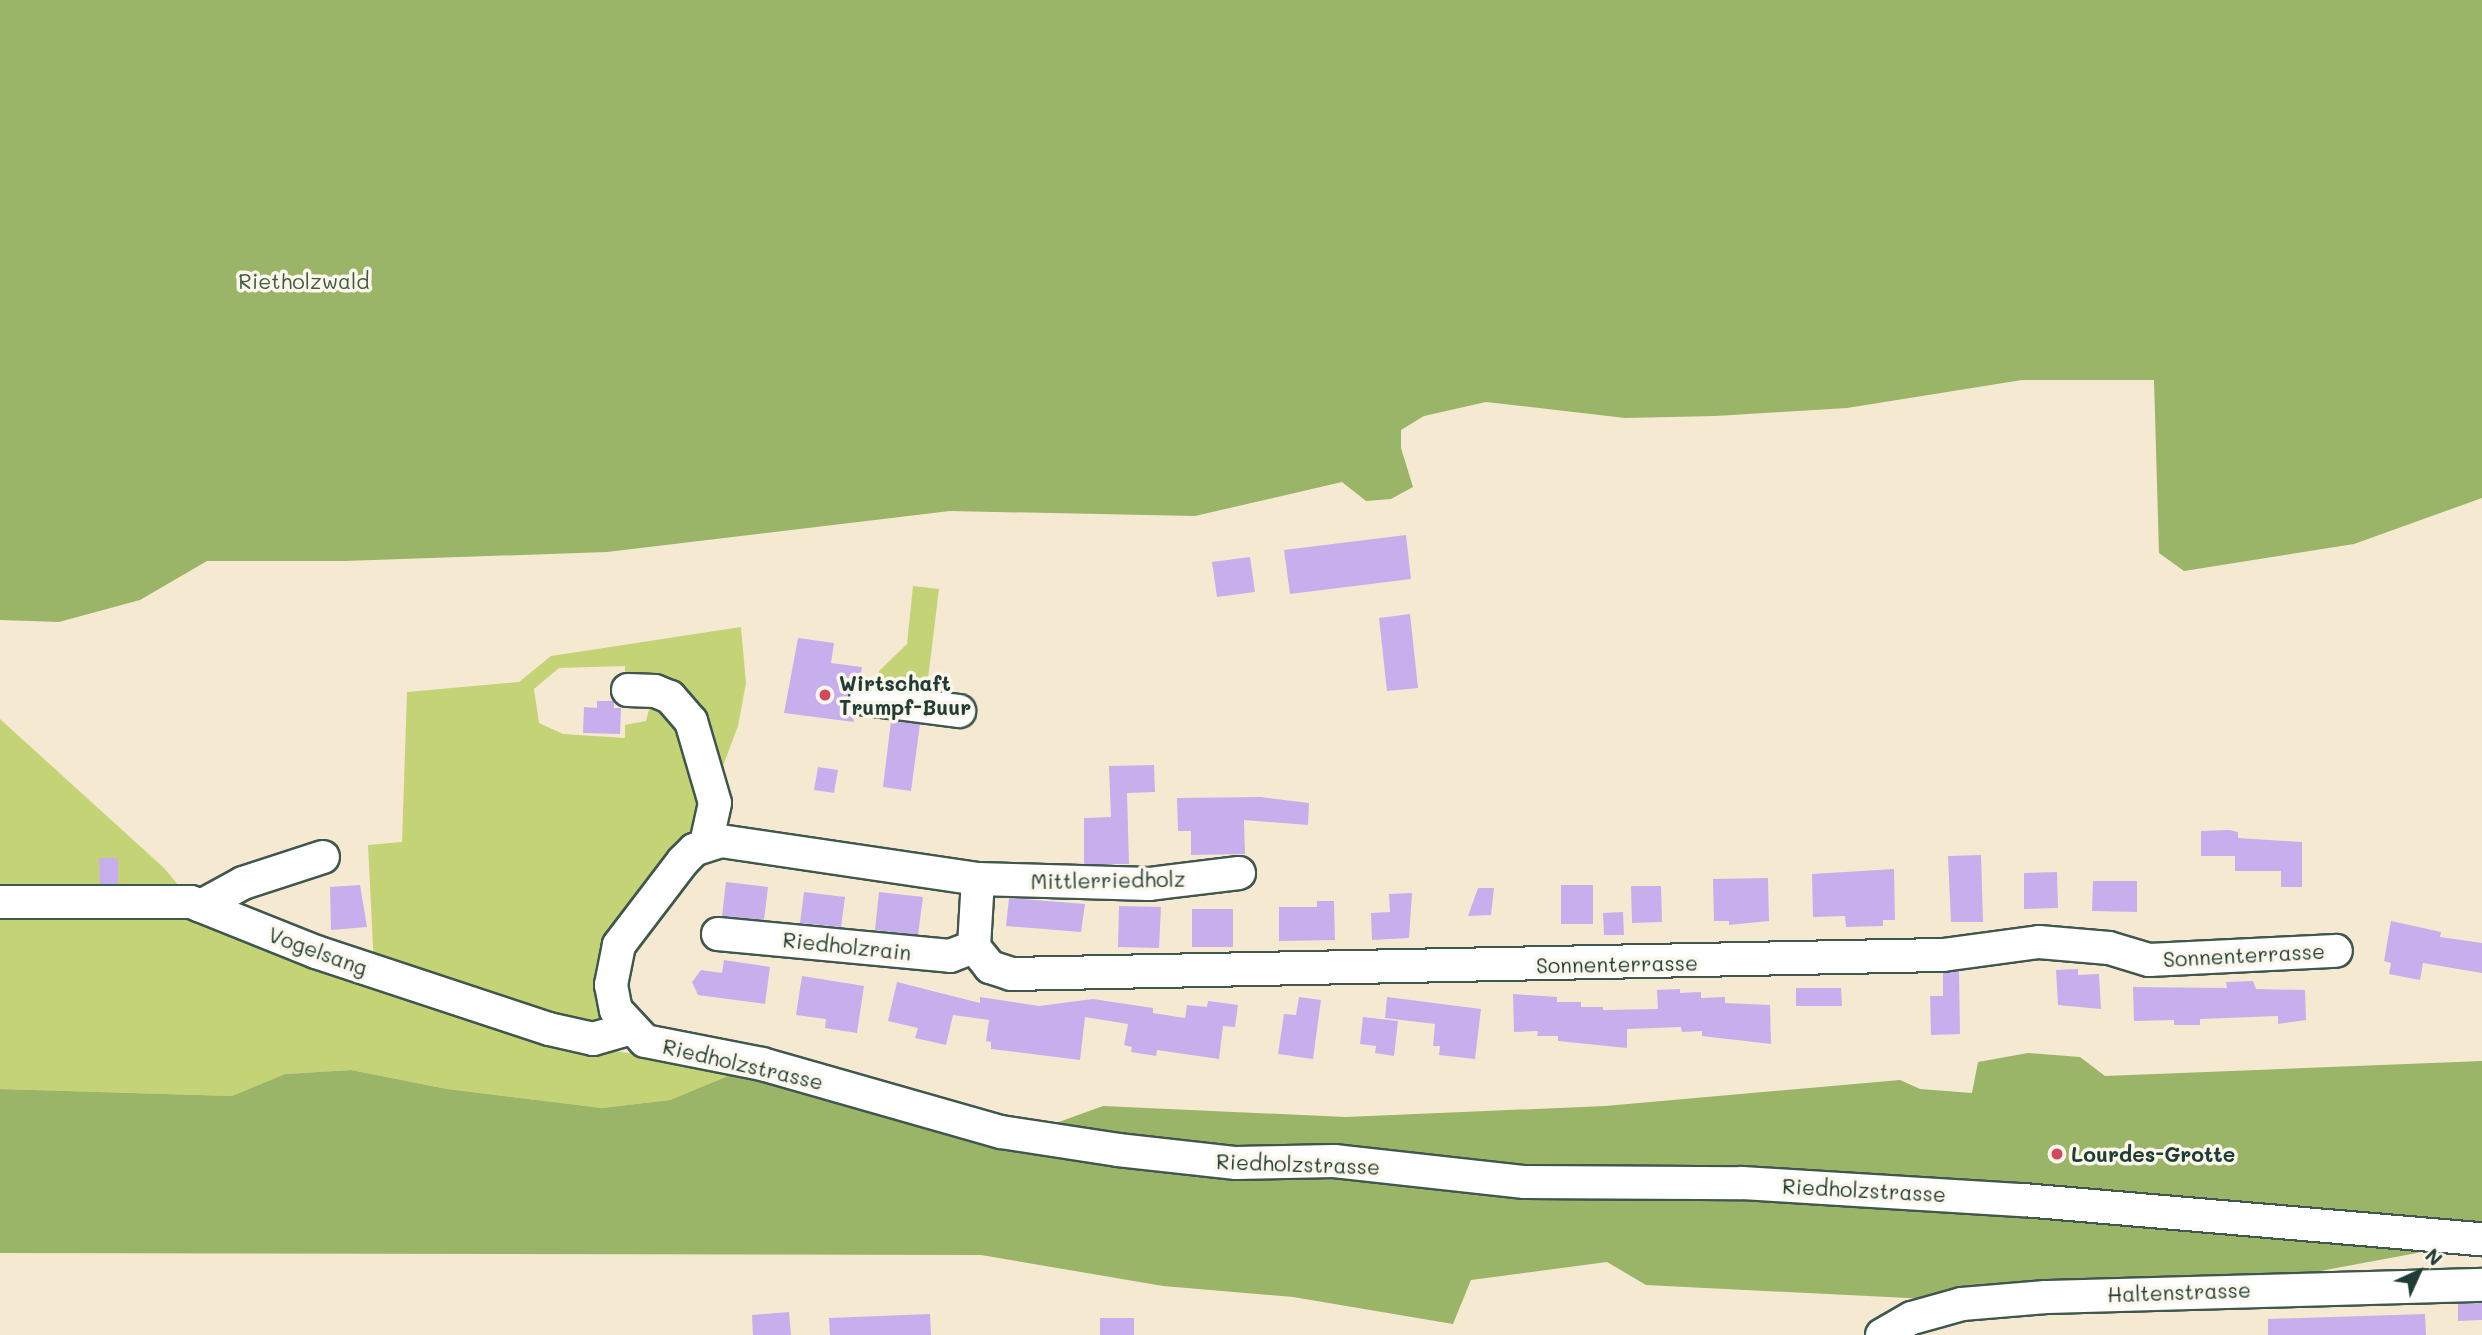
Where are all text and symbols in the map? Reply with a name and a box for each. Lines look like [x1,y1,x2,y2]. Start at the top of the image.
park label: Rietholzwald [238,268,370,294]
place label: Wirtschaft Trumpf-Buur [839,670,971,720]
marker: Wirtschaft Trumpf-Buur [817,687,833,703]
street label: Mittlerriedholz [1030,866,1186,894]
street label: Vogelsang [265,921,371,981]
street label: Riedholzrain [781,927,913,965]
street label: Sonnenterrasse [2162,938,2326,972]
street label: Sonnenterrasse [1536,950,1698,978]
street label: Riedholzstrasse [660,1033,826,1095]
place label: Lourdes-Grotte [2071,1141,2235,1167]
marker: Lourdes-Grotte [2049,1146,2065,1162]
street label: Riedholzstrasse [1216,1149,1380,1179]
street label: Riedholzstrasse [1781,1173,1947,1207]
north arrow [2384,1237,2454,1307]
text: N [2420,1243,2448,1271]
street label: Haltenstrasse [2107,1277,2251,1307]

